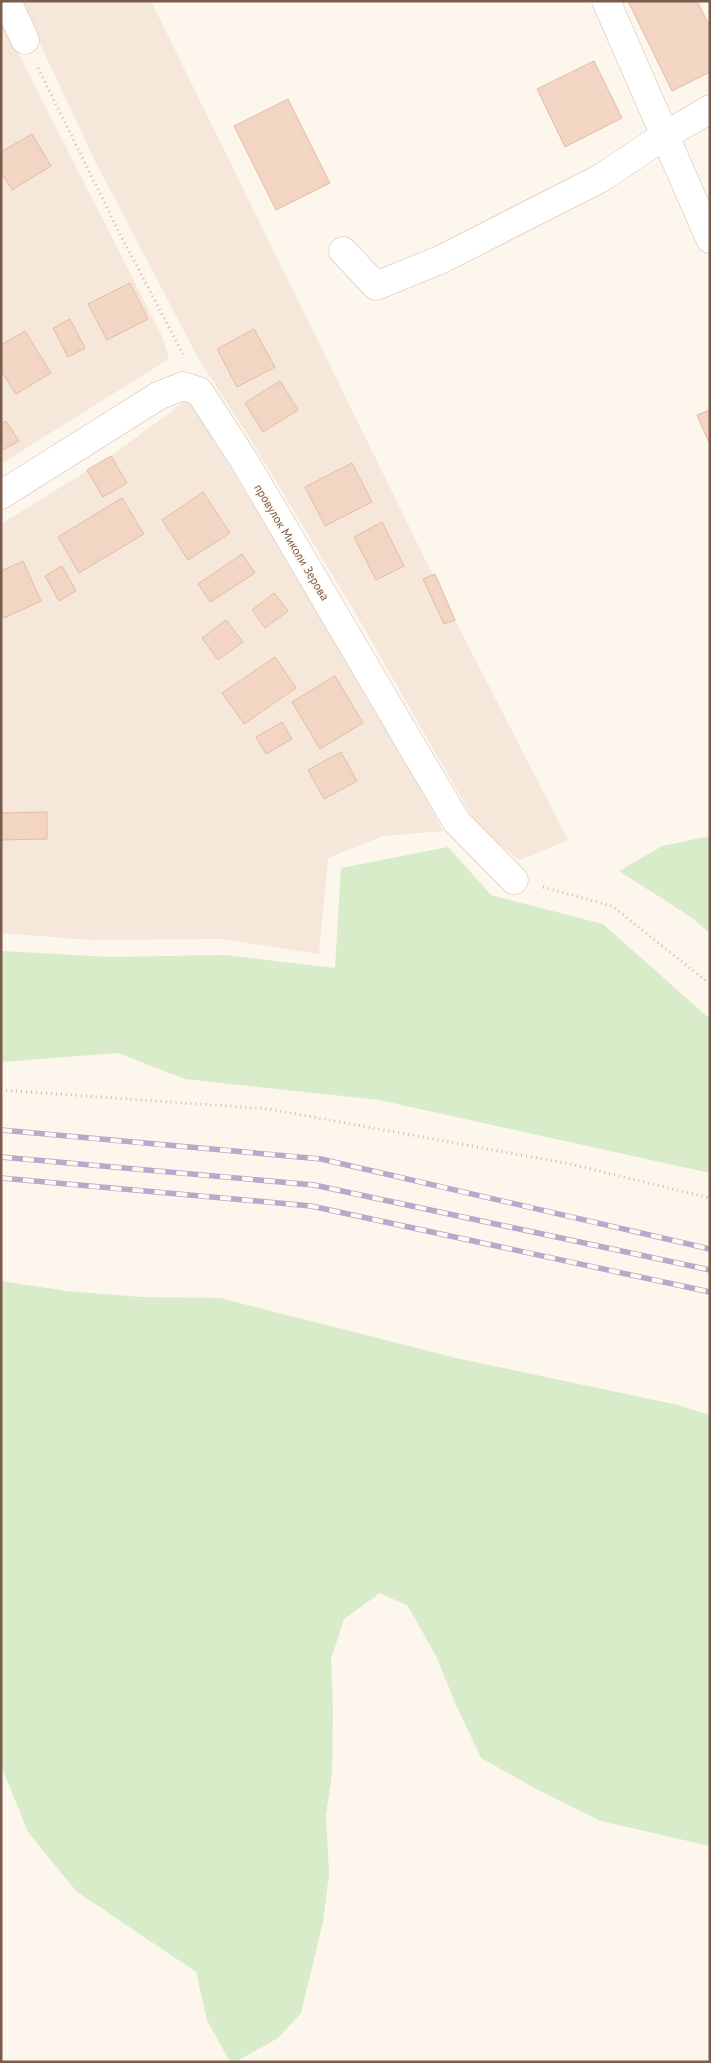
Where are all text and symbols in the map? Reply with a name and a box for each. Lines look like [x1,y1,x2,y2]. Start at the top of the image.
street label: провулок Миколи Зерова [251,481,333,603]

